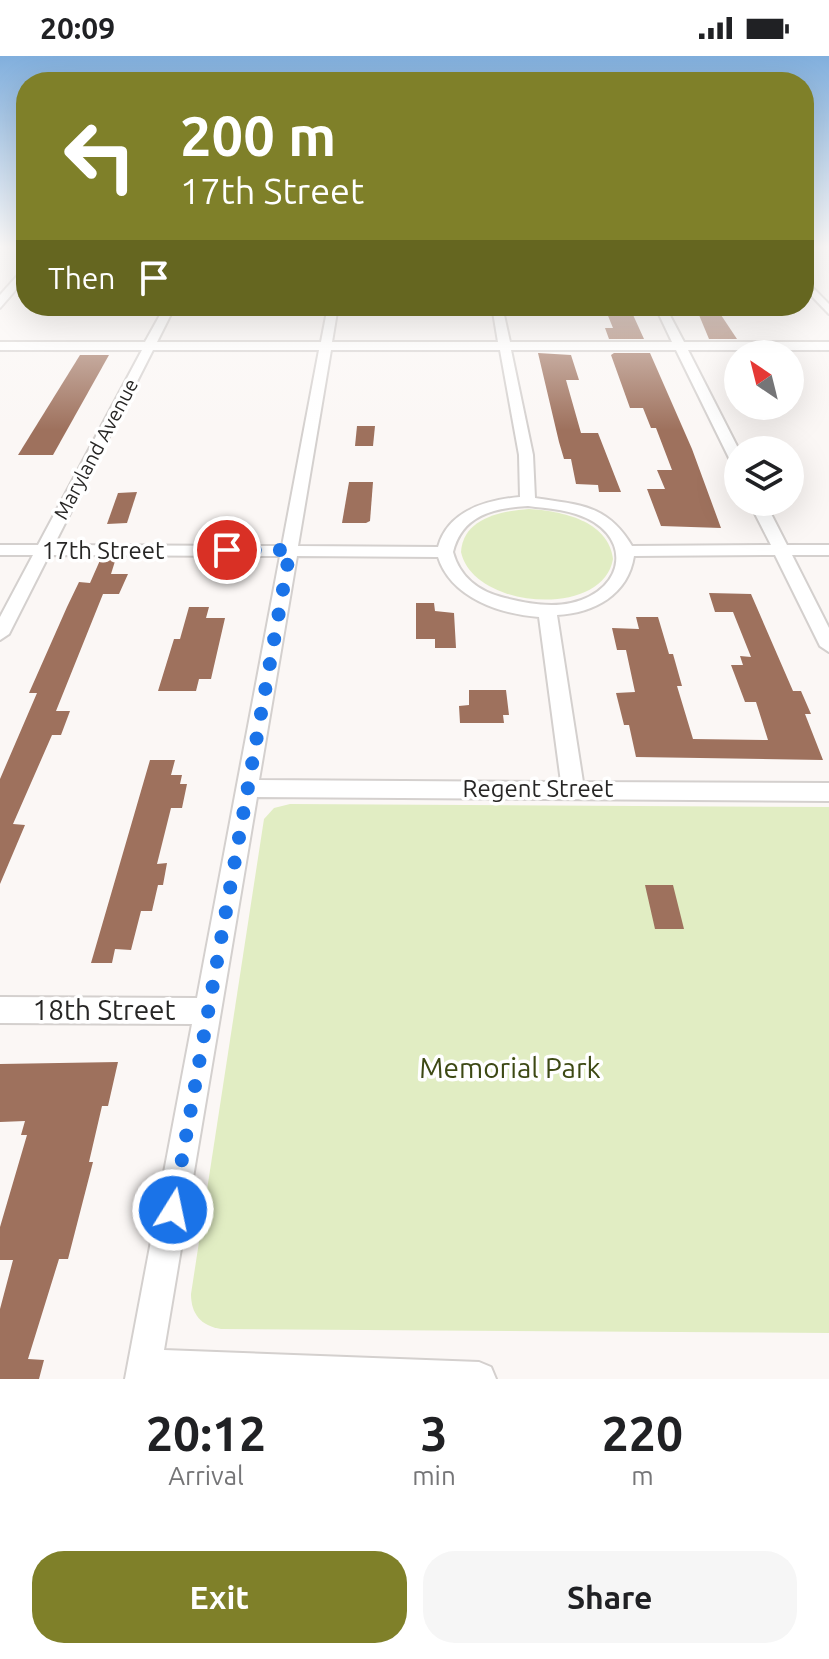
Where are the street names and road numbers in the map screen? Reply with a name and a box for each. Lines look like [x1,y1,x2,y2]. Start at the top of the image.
street label: Maryland Avenue [49,375,142,523]
street label: 17th Street [42,537,165,564]
street label: Regent Street [463,775,614,802]
street label: 18th Street [32,994,176,1025]

